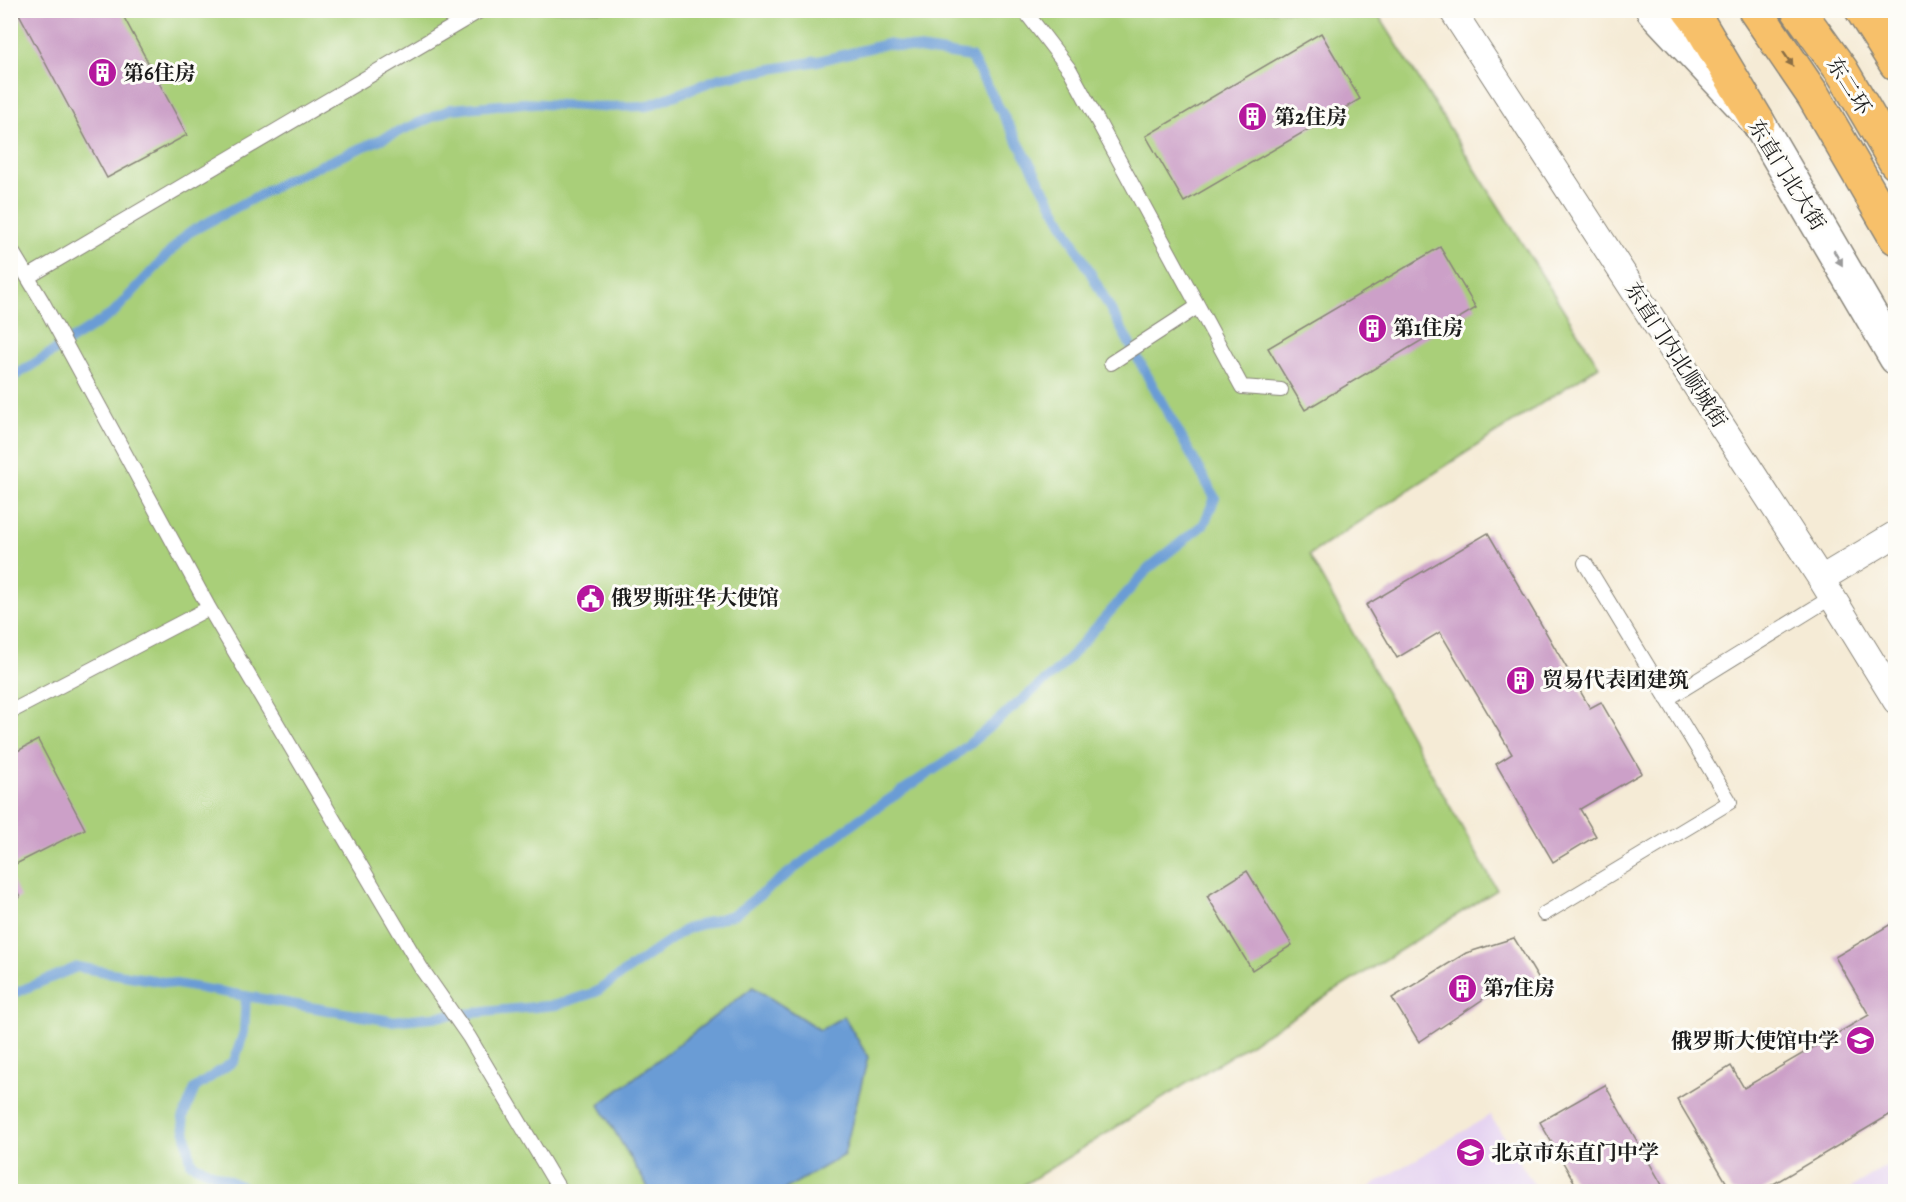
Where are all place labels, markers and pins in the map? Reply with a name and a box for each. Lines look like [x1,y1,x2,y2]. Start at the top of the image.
building icon: 第6住房 [86,57,118,89]
place label: 第6住房 [123,59,196,87]
building icon: 第2住房 [1237,101,1269,133]
place label: 第2住房 [1274,103,1347,131]
building icon: 第1住房 [1356,312,1388,344]
place label: 第1住房 [1393,314,1464,342]
public building icon: 俄罗斯驻华大使馆 [574,582,606,614]
place label: 俄罗斯驻华大使馆 [611,584,779,612]
building icon: 贸易代表团建筑 [1505,664,1537,696]
place label: 贸易代表团建筑 [1542,666,1689,694]
building icon: 第7住房 [1446,972,1478,1004]
place label: 第7住房 [1483,974,1555,1002]
school or university icon: 俄罗斯大使馆中学 [1844,1025,1876,1057]
place label: 俄罗斯大使馆中学 [1671,1027,1839,1055]
school or university icon: 北京市东直门中学 [1454,1137,1486,1169]
place label: 北京市东直门中学 [1491,1139,1659,1167]

